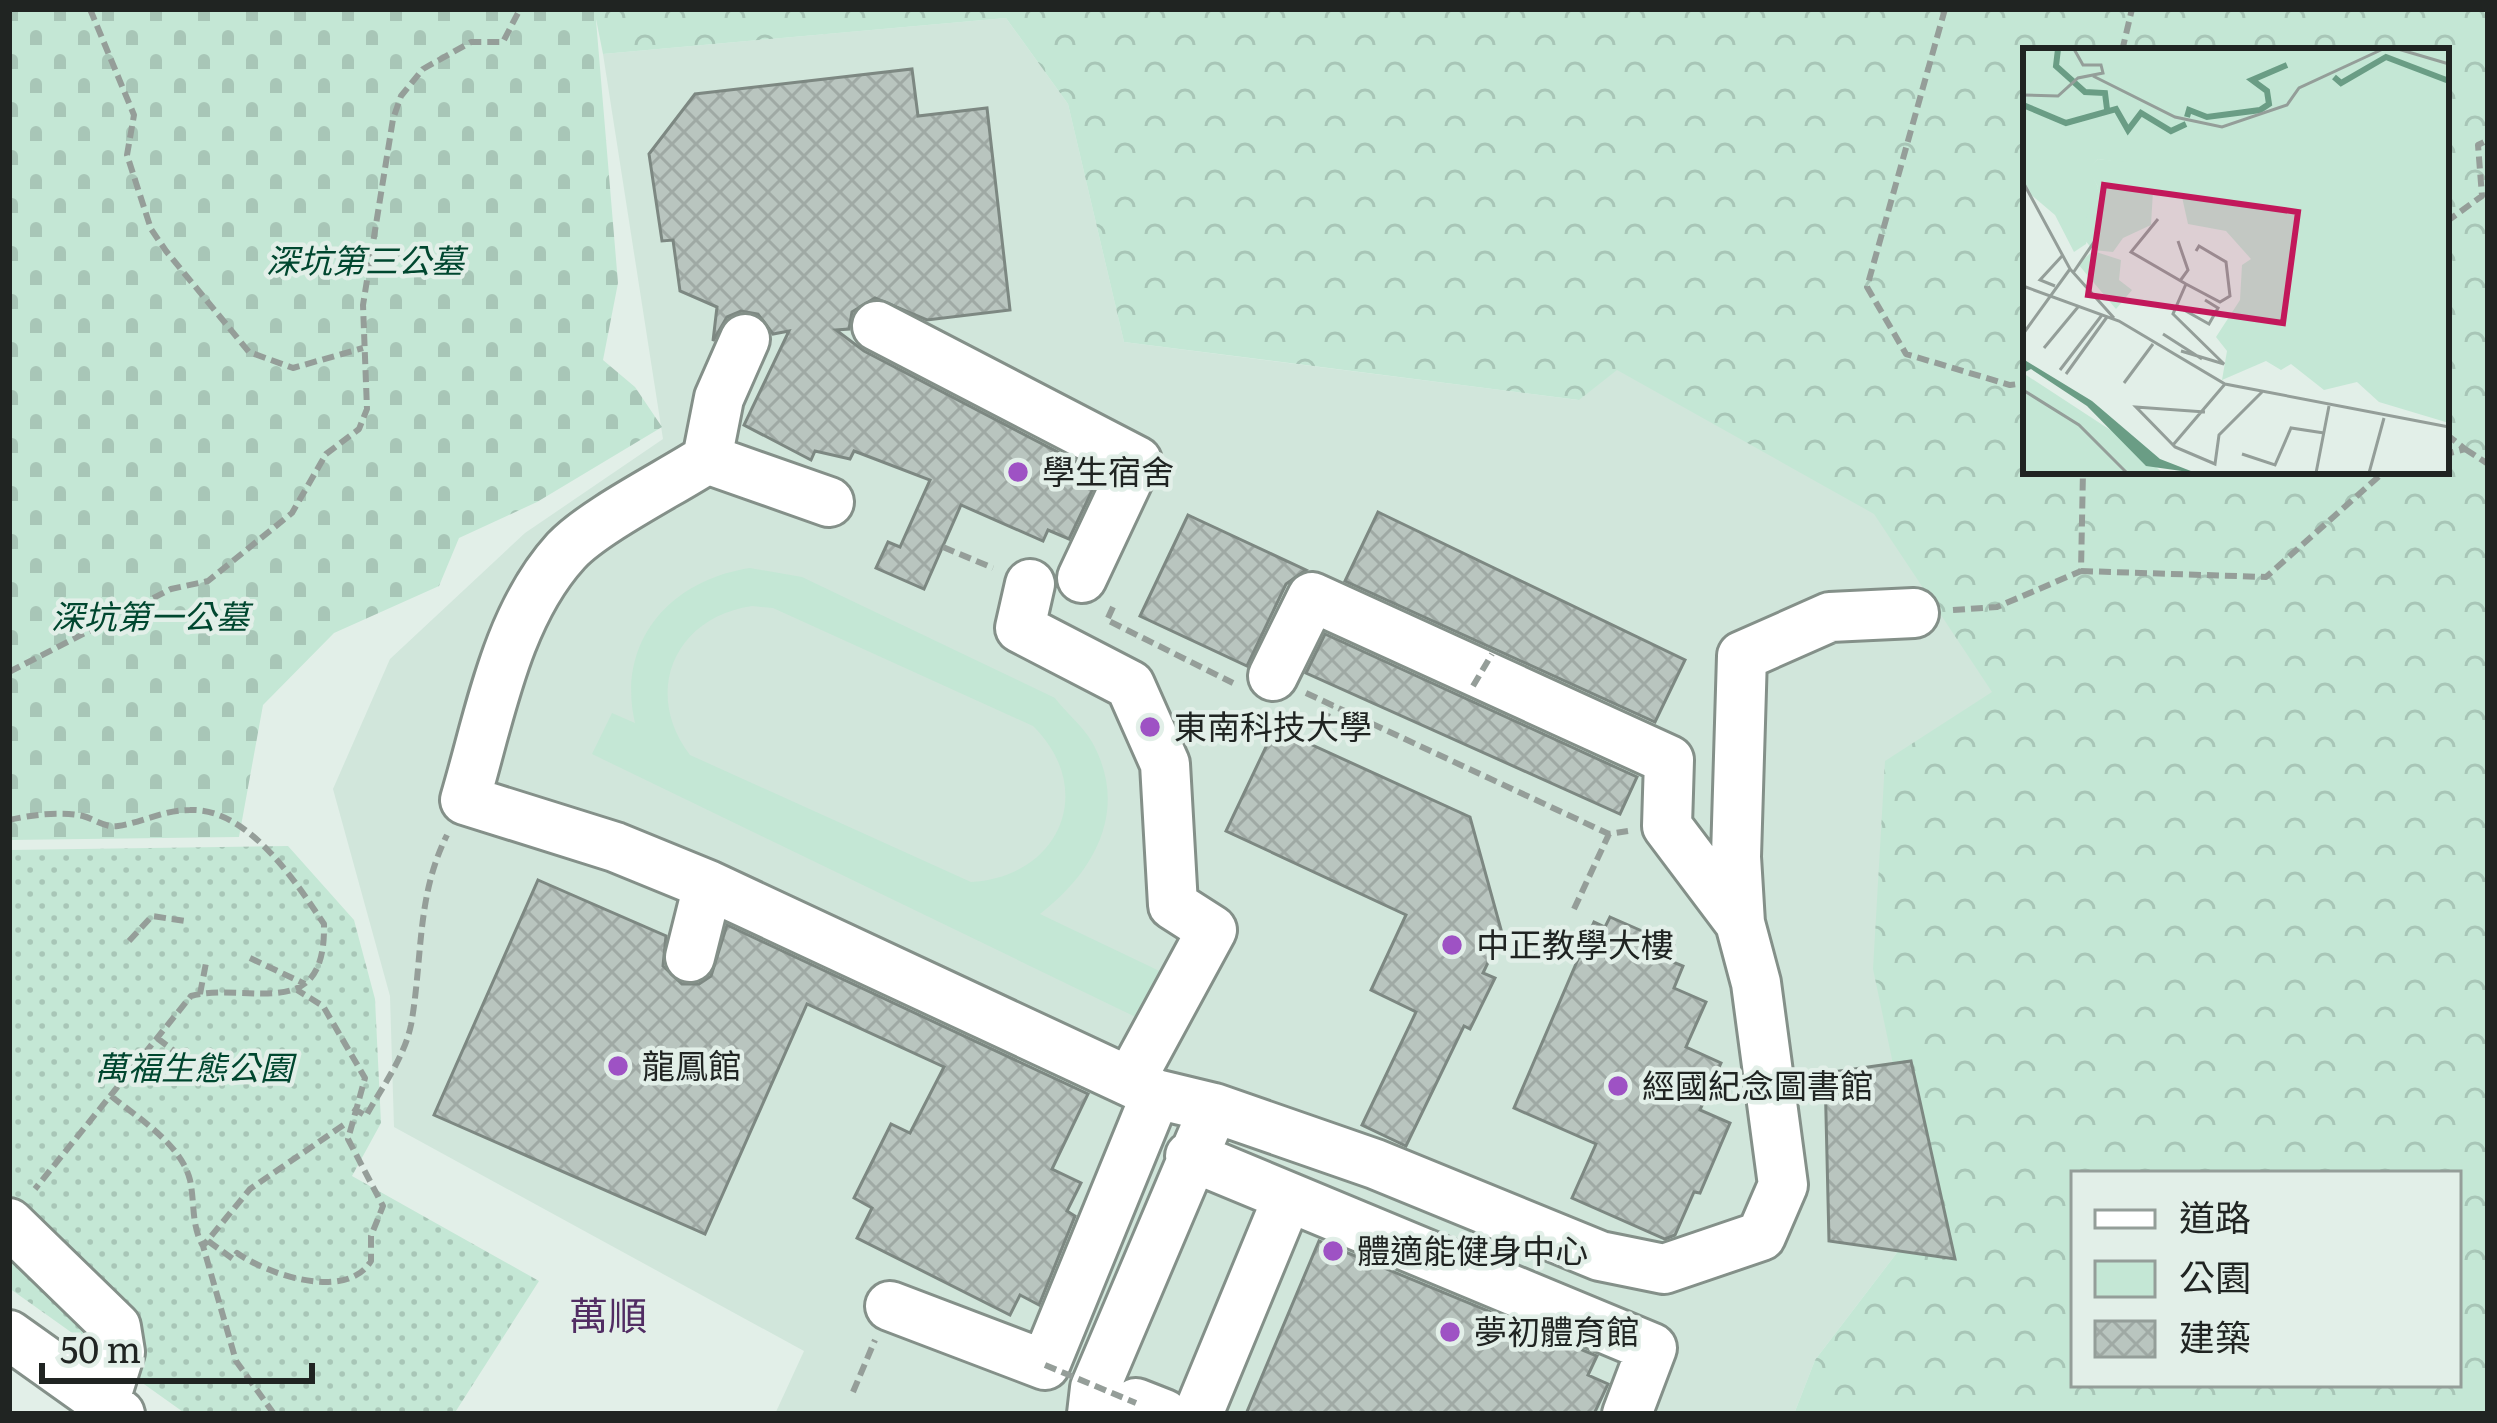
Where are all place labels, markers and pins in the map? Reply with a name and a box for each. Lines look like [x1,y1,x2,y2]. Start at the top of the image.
place label: 學生宿舍 [1042,445,1174,494]
marker: 學生宿舍 [1005,459,1031,485]
place label: 東南科技大學 [1174,700,1372,749]
marker: 東南科技大學 [1137,714,1163,740]
place label: 中正教學大樓 [1476,918,1674,967]
marker: 中正教學大樓 [1439,932,1465,958]
place label: 龍鳳館 [642,1039,741,1088]
marker: 龍鳳館 [605,1053,631,1079]
place label: 經國紀念圖書館 [1642,1059,1873,1108]
marker: 經國紀念圖書館 [1605,1073,1631,1099]
place label: 體適能健身中心 [1357,1224,1588,1273]
marker: 體適能健身中心 [1320,1238,1346,1264]
place label: 夢初體育館 [1474,1305,1639,1354]
marker: 夢初體育館 [1437,1319,1463,1345]

